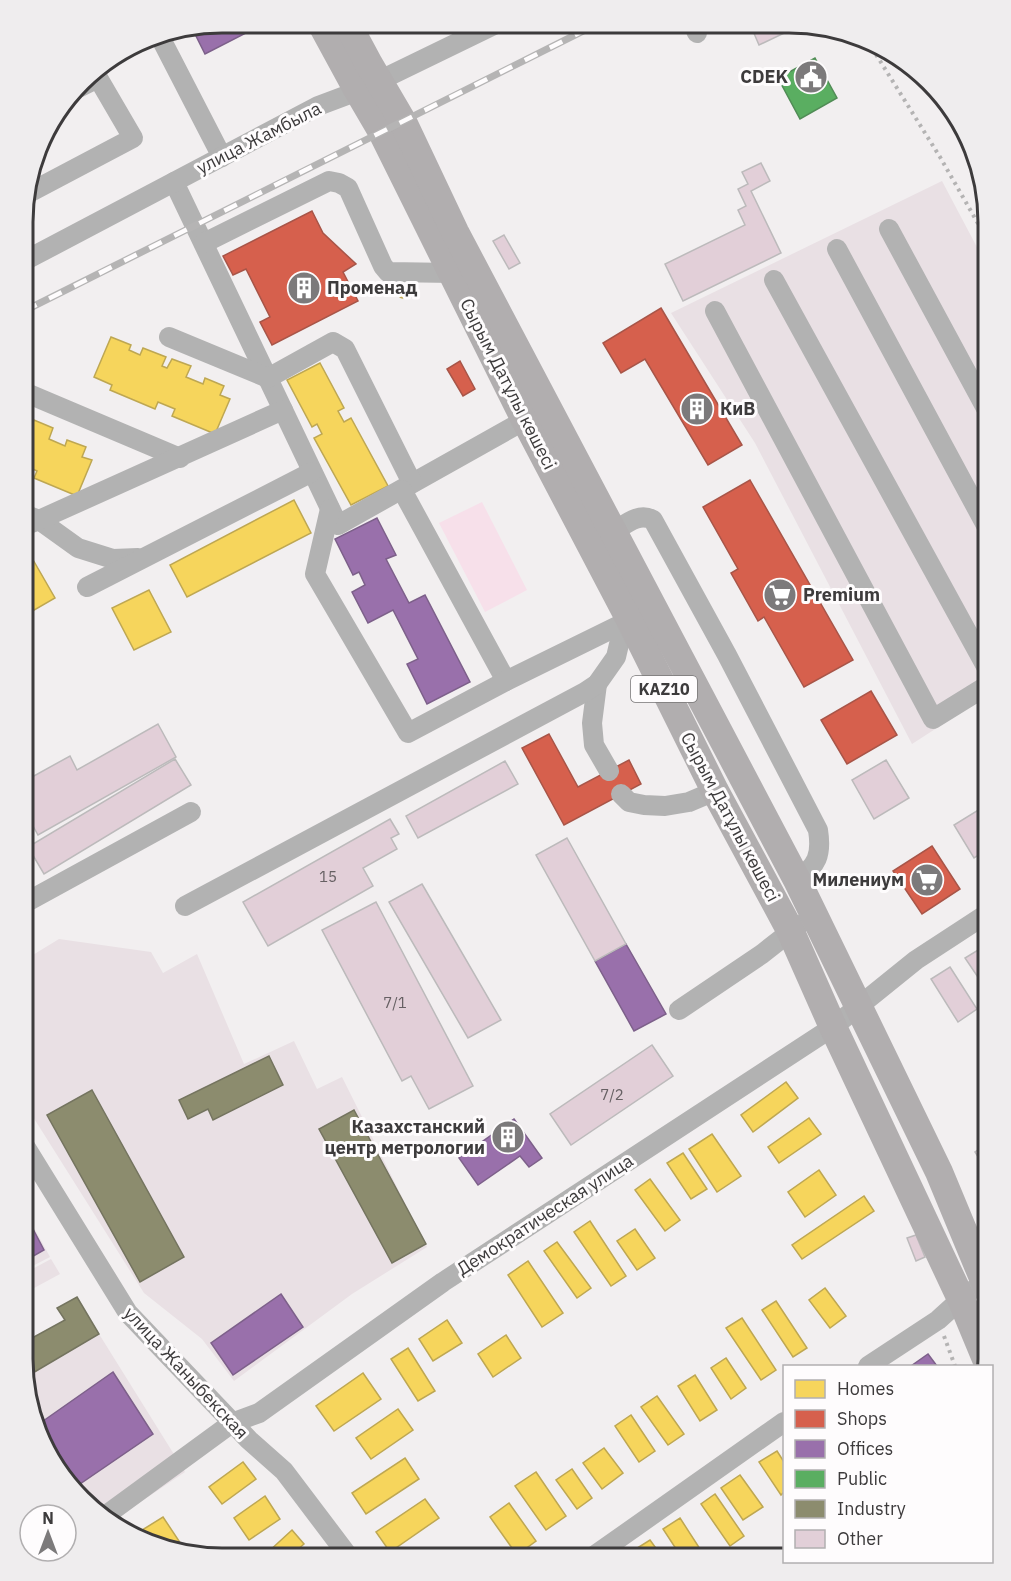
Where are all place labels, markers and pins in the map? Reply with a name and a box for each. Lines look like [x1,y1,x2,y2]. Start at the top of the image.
public building icon: CDEK [793,59,829,95]
place label: CDEK [740,65,788,88]
building icon: Променад [286,270,322,306]
place label: Променад [327,276,417,299]
building icon: КиВ [679,391,715,427]
place label: КиВ [720,397,755,420]
supermarket icon: Premium [762,577,798,613]
place label: Premium [803,583,880,606]
supermarket icon: Милениум [909,862,945,898]
place label: Милениум [812,868,904,891]
place label: Казахстанский центр метрологии [324,1115,485,1159]
building icon: Казахстанский центр метрологии [490,1119,526,1155]

